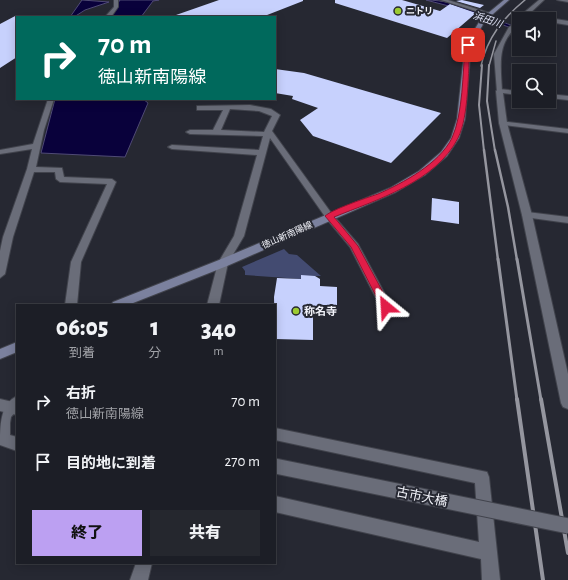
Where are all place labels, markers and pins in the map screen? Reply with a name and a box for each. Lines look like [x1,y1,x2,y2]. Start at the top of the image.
marker: ニトリ [393,6,403,16]
place label: ニトリ [406,7,433,16]
pin [451,28,485,62]
place label: 称名寺 [304,305,337,317]
marker: 称名寺 [291,306,301,316]

